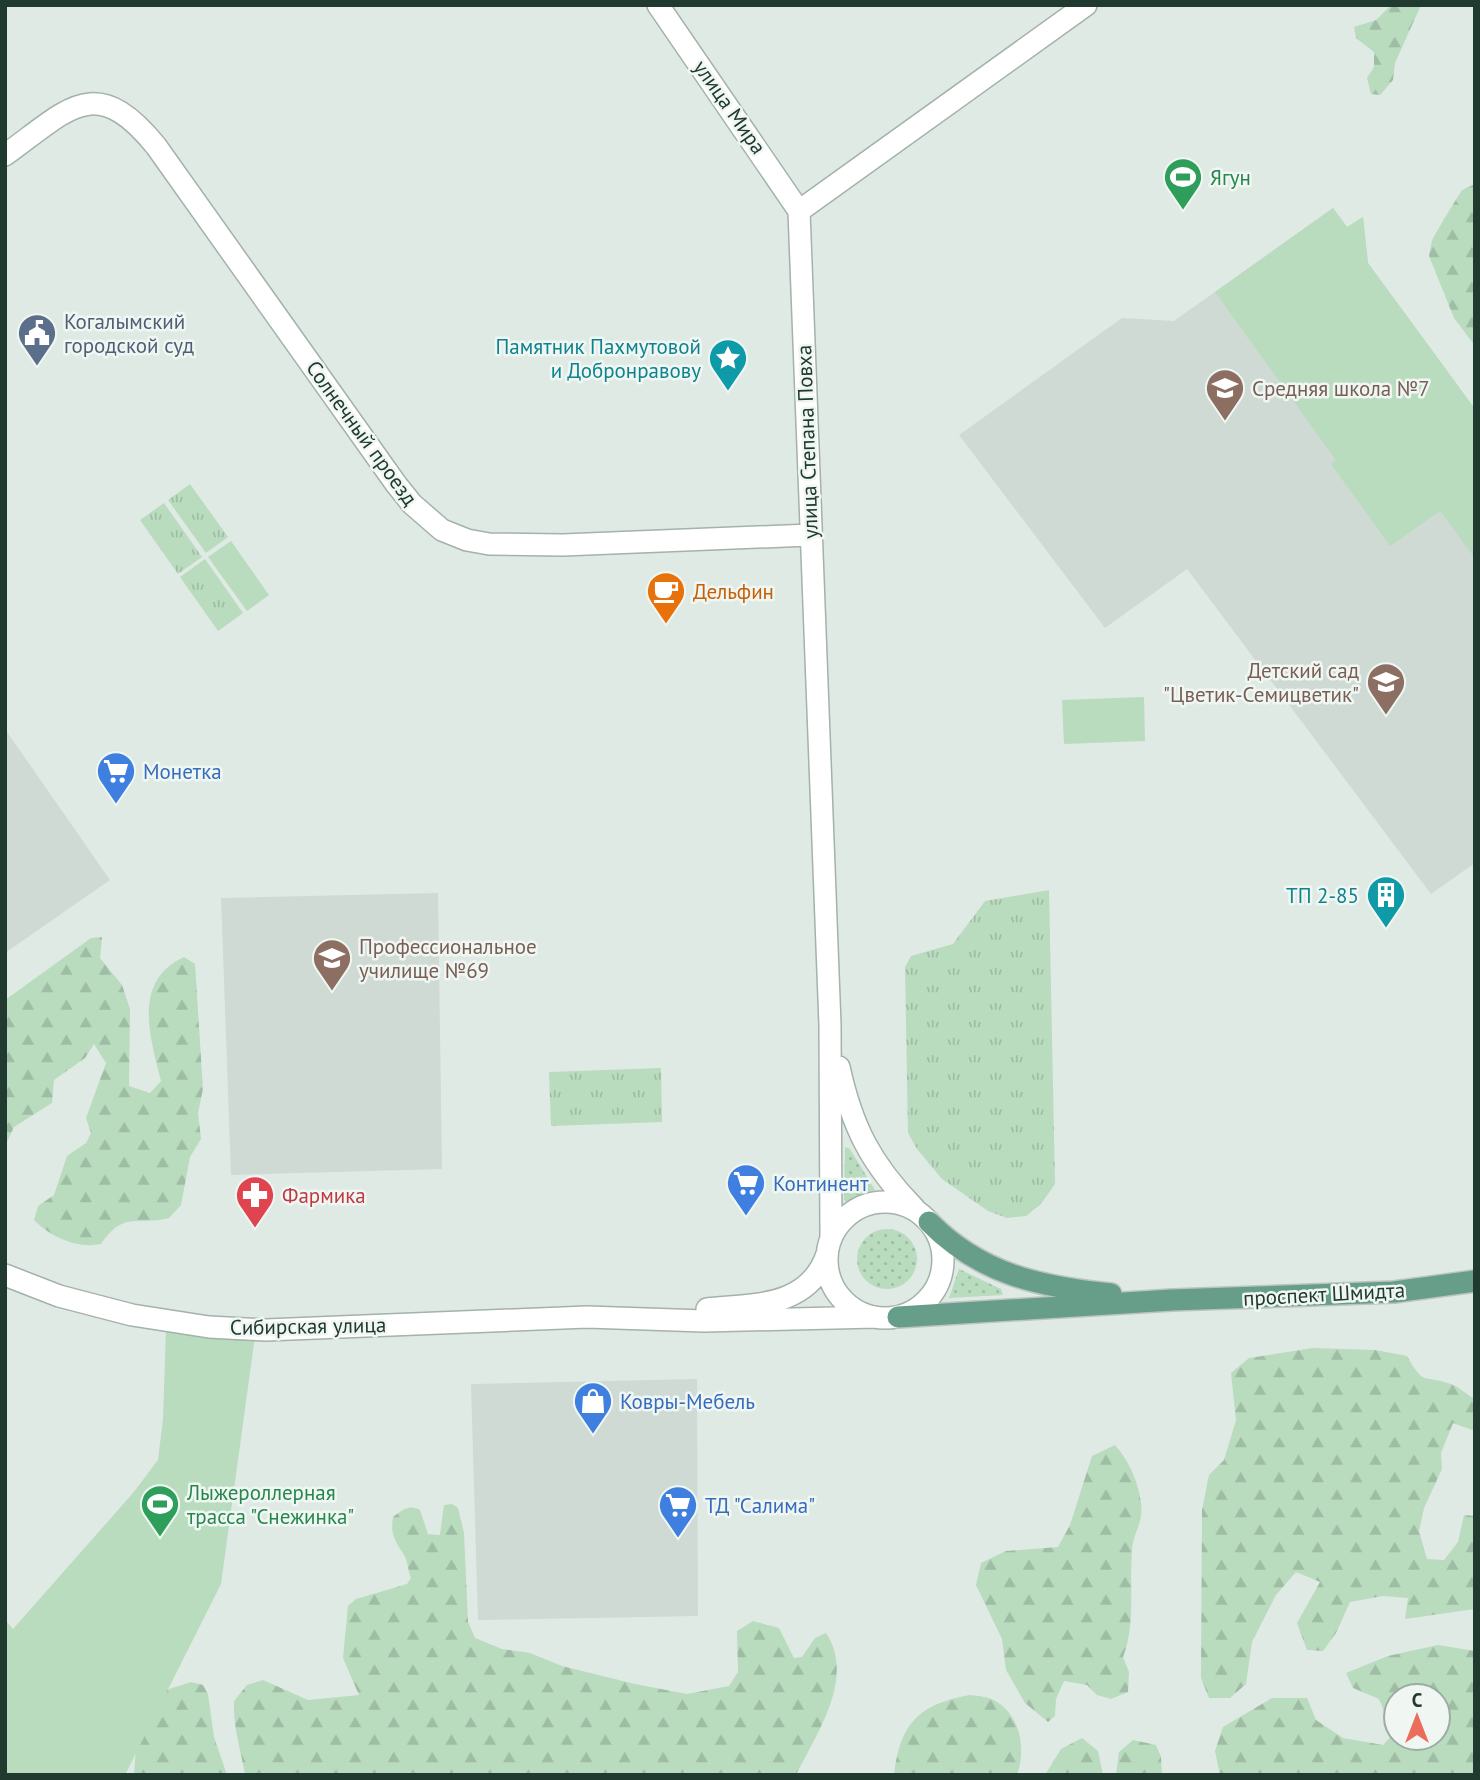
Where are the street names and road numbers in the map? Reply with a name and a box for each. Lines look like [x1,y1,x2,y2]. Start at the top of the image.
street label: улица Мира [688,55,772,159]
street label: улица Степана Повха [790,344,824,540]
street label: Солнечный проезд [300,355,424,511]
street label: проспект Шмидта [1242,1276,1406,1312]
street label: Сибирская улица [230,1311,386,1341]

